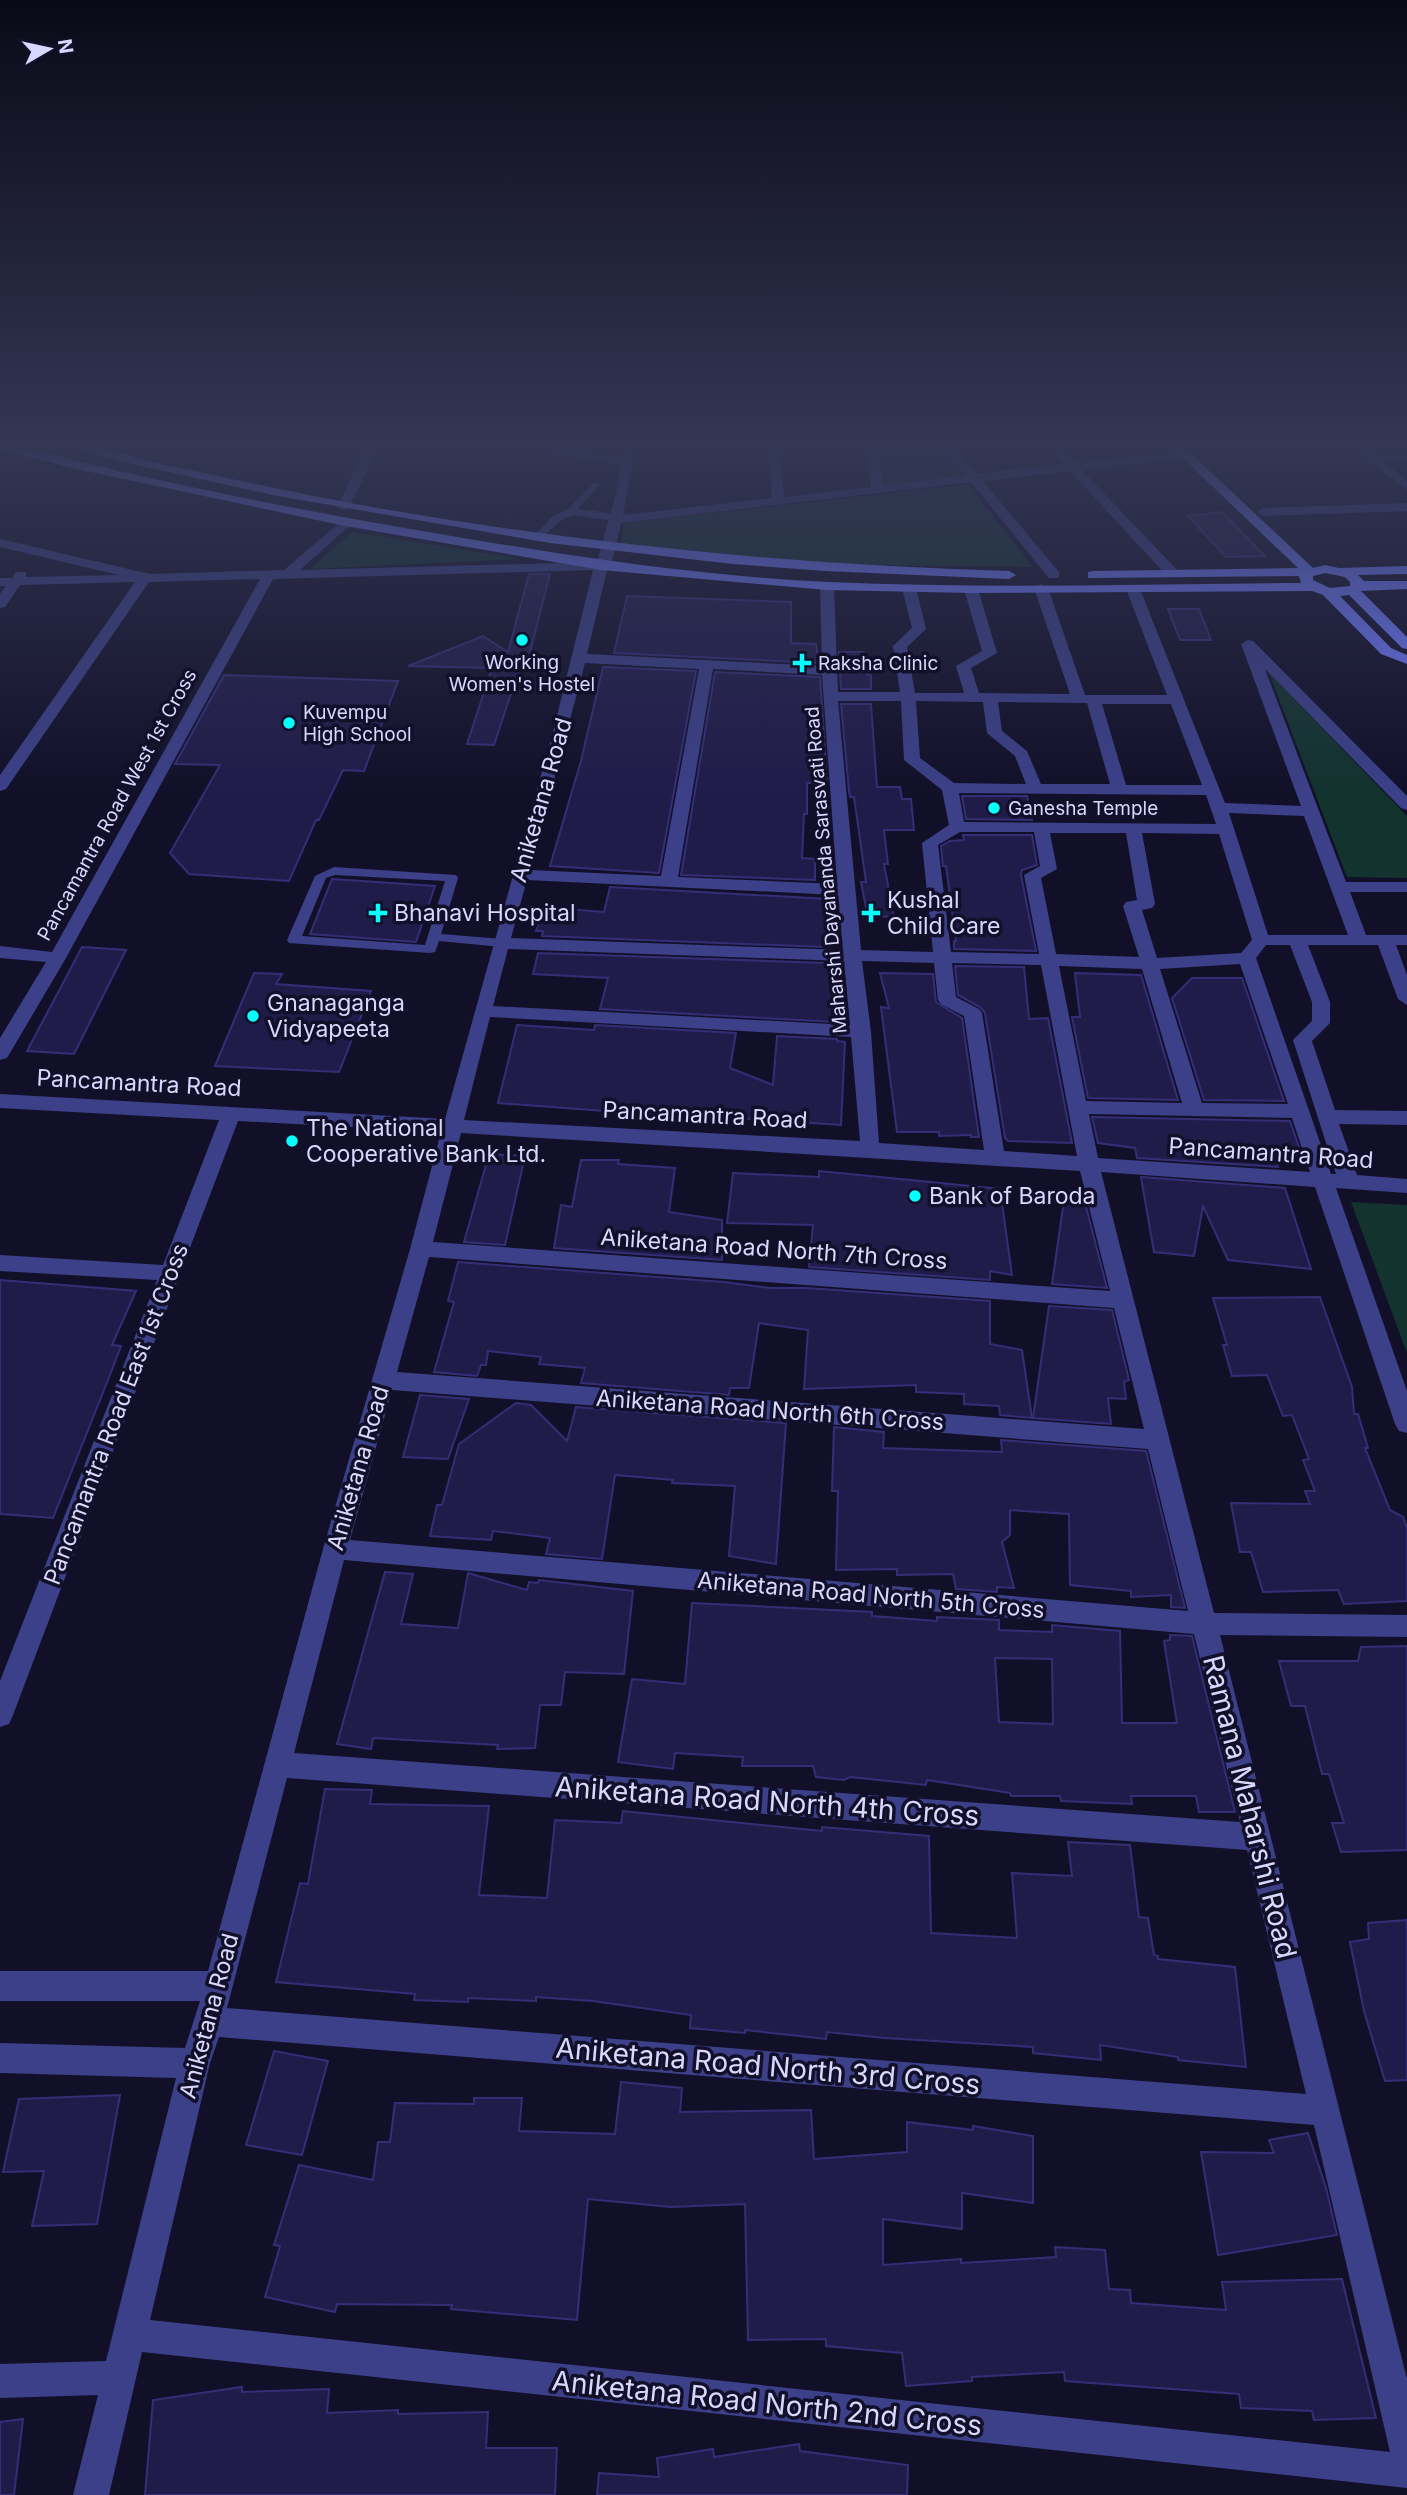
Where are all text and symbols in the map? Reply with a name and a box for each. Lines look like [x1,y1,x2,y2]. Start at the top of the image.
north arrow [14,14,84,84]
text: N [53,37,78,55]
marker: Working Women's Hostel [514,632,530,648]
place label: Working Women's Hostel [449,651,595,696]
place label: Raksha Clinic [818,652,938,675]
marker: Raksha Clinic [792,653,812,673]
street label: Pancamantra Road West 1st Cross [33,665,201,945]
place label: Kuvempu High School [303,701,412,746]
street label: Maharshi Dayananda Sarasvati Road [800,706,852,1034]
marker: Kuvempu High School [281,715,297,731]
street label: Aniketana Road [504,715,578,885]
place label: Ganesha Temple [1008,797,1158,820]
marker: Ganesha Temple [986,800,1002,816]
place label: Kushal Child Care [887,886,1001,940]
place label: Bhanavi Hospital [394,899,576,927]
marker: Bhanavi Hospital [368,903,388,923]
marker: Kushal Child Care [861,903,881,923]
place label: Gnanaganga Vidyapeeta [267,989,405,1043]
marker: Gnanaganga Vidyapeeta [245,1008,261,1024]
street label: Pancamantra Road [36,1064,242,1102]
street label: Pancamantra Road [602,1096,808,1134]
place label: The National Cooperative Bank Ltd. [306,1114,546,1168]
street label: Pancamantra Road [1168,1132,1374,1174]
marker: The National Cooperative Bank Ltd. [284,1133,300,1149]
place label: Bank of Baroda [929,1182,1095,1210]
marker: Bank of Baroda [907,1188,923,1204]
street label: Aniketana Road North 7th Cross [600,1223,948,1275]
street label: Pancamantra Road East 1st Cross [38,1239,194,1589]
street label: Aniketana Road [321,1383,395,1553]
street label: Aniketana Road North 6th Cross [595,1384,945,1436]
street label: Aniketana Road North 5th Cross [696,1566,1046,1624]
street label: Ramana Maharshi Road [1196,1652,1304,1962]
street label: Aniketana Road North 4th Cross [554,1769,980,1833]
street label: Aniketana Road [174,1930,244,2102]
street label: Aniketana Road North 3rd Cross [554,2030,982,2102]
street label: Aniketana Road North 2nd Cross [550,2364,984,2442]

